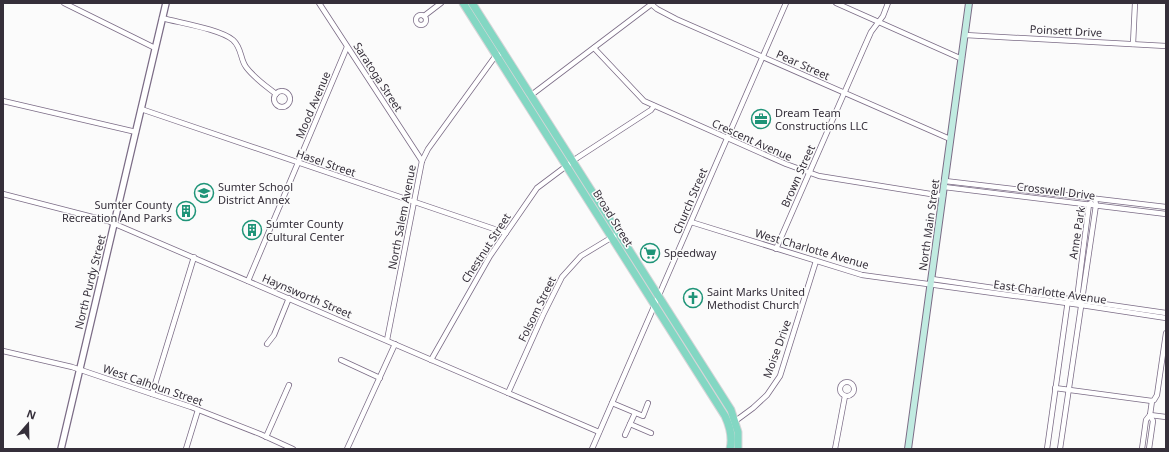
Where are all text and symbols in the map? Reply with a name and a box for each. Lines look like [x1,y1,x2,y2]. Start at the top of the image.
street label: Poinsett Drive [1029,21,1103,40]
street label: Saratoga Street [350,39,406,114]
street label: Pear Street [774,46,832,83]
street label: Mood Avenue [292,69,333,141]
place label: Dream Team Constructions LLC [775,105,868,133]
office icon: Dream Team Constructions LLC [750,108,772,130]
street label: Crescent Avenue [710,115,795,164]
street label: Brown Street [777,142,818,209]
street label: Hasel Street [294,145,358,180]
street label: North Salem Avenue [384,163,419,270]
street label: Church Street [669,165,710,236]
street label: North Main Street [915,178,942,272]
street label: Crosswell Drive [1016,178,1096,203]
place label: Sumter School District Annex [218,179,293,207]
school or university icon: Sumter School District Annex [193,182,215,204]
street label: Broad Street [590,186,637,249]
place label: Sumter County Recreation And Parks [62,197,172,225]
building icon: Sumter County Recreation And Parks [175,200,197,222]
street label: Anne Park [1065,205,1088,260]
street label: Chestnut Street [457,210,514,286]
place label: Sumter County Cultural Center [266,216,345,244]
building icon: Sumter County Cultural Center [241,219,263,241]
street label: West Charlotte Avenue [753,225,871,272]
street label: North Purdy Street [71,233,109,331]
supermarket icon: Speedway [639,242,661,264]
place label: Speedway [664,245,717,260]
street label: Haynsworth Street [260,270,354,321]
street label: Folsom Street [514,274,559,344]
street label: East Charlotte Avenue [993,276,1108,307]
place label: Saint Marks United Methodist Church [707,284,805,312]
church icon: Saint Marks United Methodist Church [682,287,704,309]
street label: Moise Drive [759,318,794,380]
street label: West Calhoun Street [101,360,205,409]
north arrow [8,404,48,444]
text: N [25,406,38,423]

